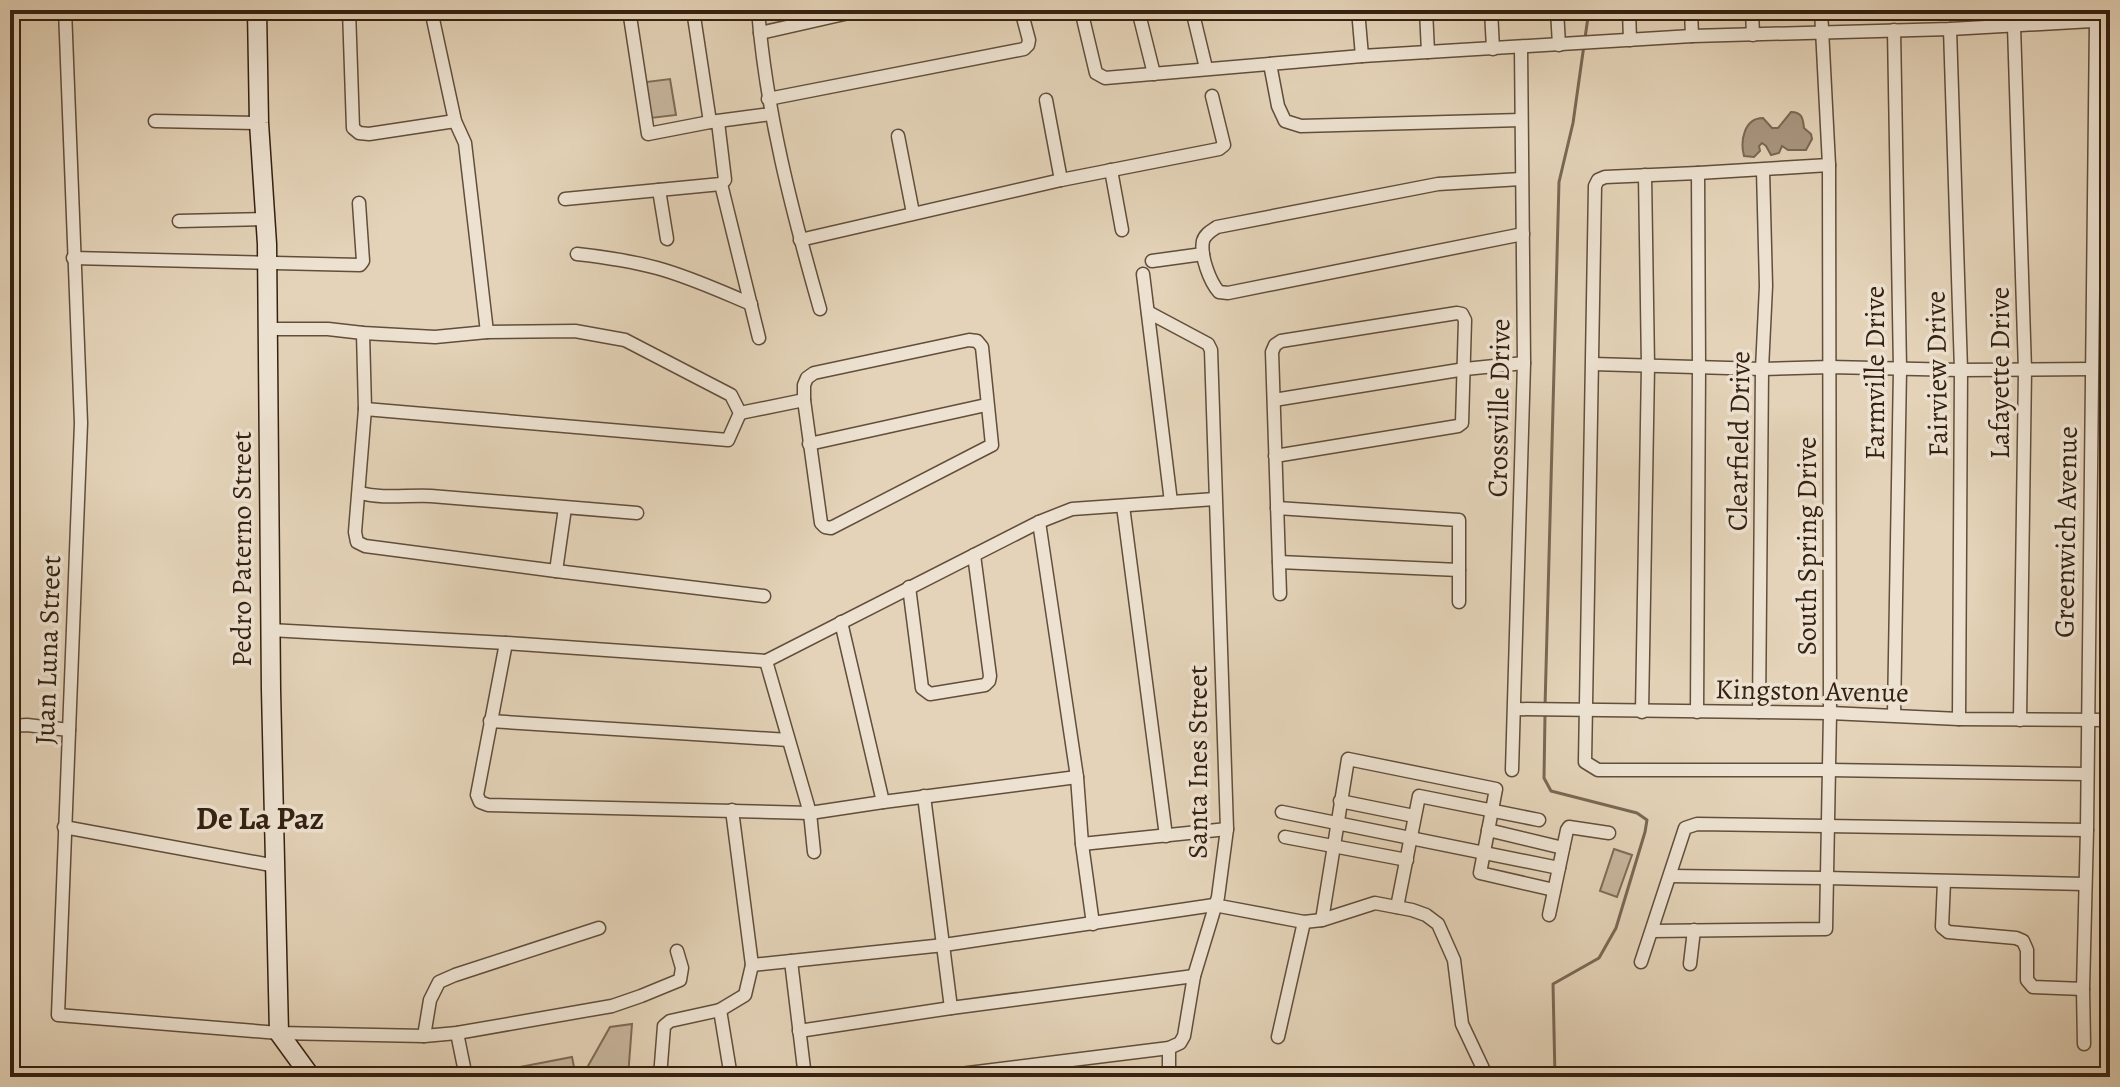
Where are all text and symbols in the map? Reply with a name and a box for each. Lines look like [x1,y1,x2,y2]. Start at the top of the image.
street label: Farmville Drive [1856,286,1894,460]
street label: Lafayette Drive [1981,287,2019,459]
street label: Fairview Drive [1917,291,1957,457]
street label: Crossville Drive [1478,318,1520,498]
street label: Clearfield Drive [1718,351,1760,531]
street label: Greenwich Avenue [2045,426,2087,638]
street label: Pedro Paterno Street [223,431,261,667]
street label: South Spring Drive [1788,436,1826,656]
street label: Juan Luna Street [26,555,70,745]
street label: Santa Ines Street [1179,665,1217,859]
street label: Kingston Avenue [1715,670,1909,712]
district label: De La Paz [196,796,324,840]

